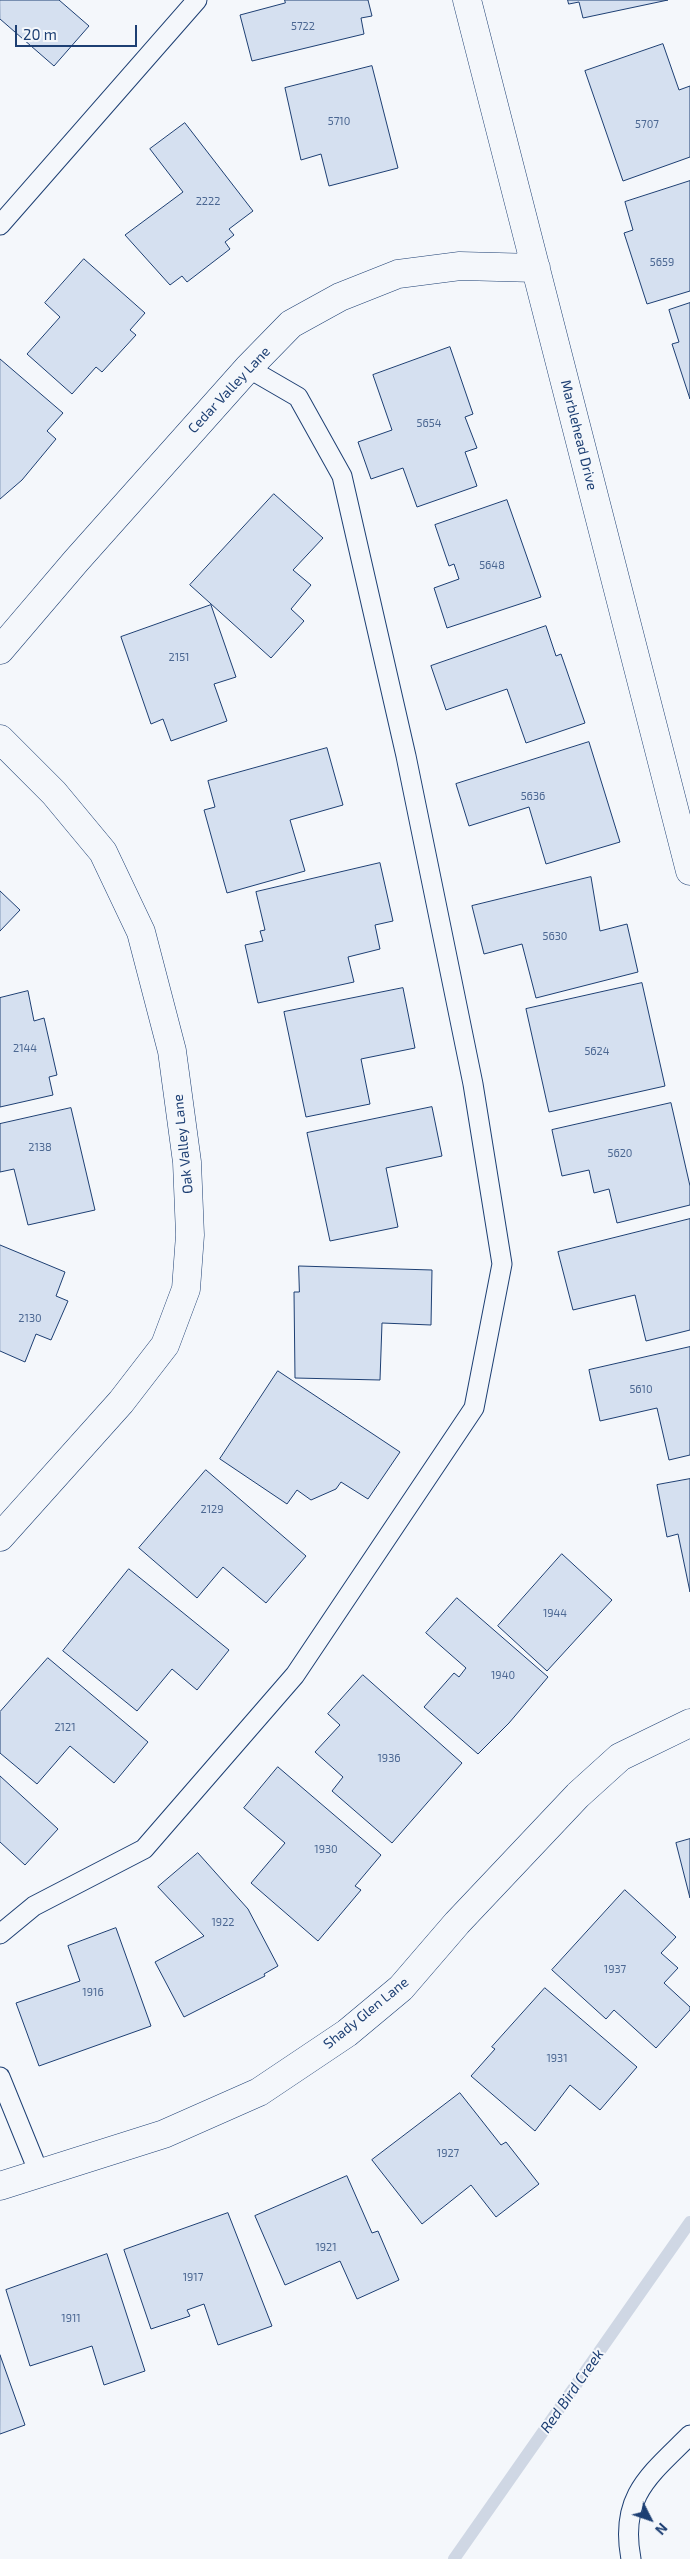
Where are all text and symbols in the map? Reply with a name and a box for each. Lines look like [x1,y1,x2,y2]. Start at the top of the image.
scale bar [18,15,140,47]
house number: 5722 [291,19,315,33]
text: 20 m [23,25,57,43]
house number: 5710 [328,114,350,128]
house number: 5707 [635,117,659,131]
house number: 2222 [196,194,220,208]
house number: 5659 [650,255,674,269]
street label: Cedar Valley Lane [184,343,274,437]
street label: Marblehead Drive [557,378,601,492]
house number: 5654 [417,416,441,430]
house number: 5648 [479,558,505,572]
house number: 2151 [169,650,189,664]
house number: 5636 [521,789,545,803]
house number: 5630 [543,929,567,943]
house number: 2144 [13,1041,37,1055]
house number: 5624 [584,1044,610,1058]
street label: Oak Valley Lane [169,1093,197,1195]
house number: 2138 [28,1140,52,1154]
house number: 5620 [607,1146,633,1160]
house number: 2130 [18,1311,42,1325]
house number: 5610 [629,1382,653,1396]
house number: 2129 [200,1502,224,1516]
house number: 1944 [543,1606,567,1620]
house number: 1940 [491,1668,515,1682]
house number: 2121 [54,1720,76,1734]
house number: 1936 [377,1751,401,1765]
house number: 1930 [314,1842,338,1856]
house number: 1922 [211,1915,235,1929]
house number: 1937 [604,1962,626,1976]
street label: Shady Glen Lane [320,1974,412,2052]
house number: 1916 [82,1985,104,1999]
house number: 1931 [546,2051,568,2065]
house number: 1927 [437,2146,459,2160]
house number: 1921 [315,2240,337,2254]
house number: 1917 [183,2270,203,2284]
house number: 1911 [61,2311,81,2325]
water label: Red Bird Creek [536,2346,608,2436]
north arrow [625,2494,675,2544]
text: N [652,2520,671,2539]

